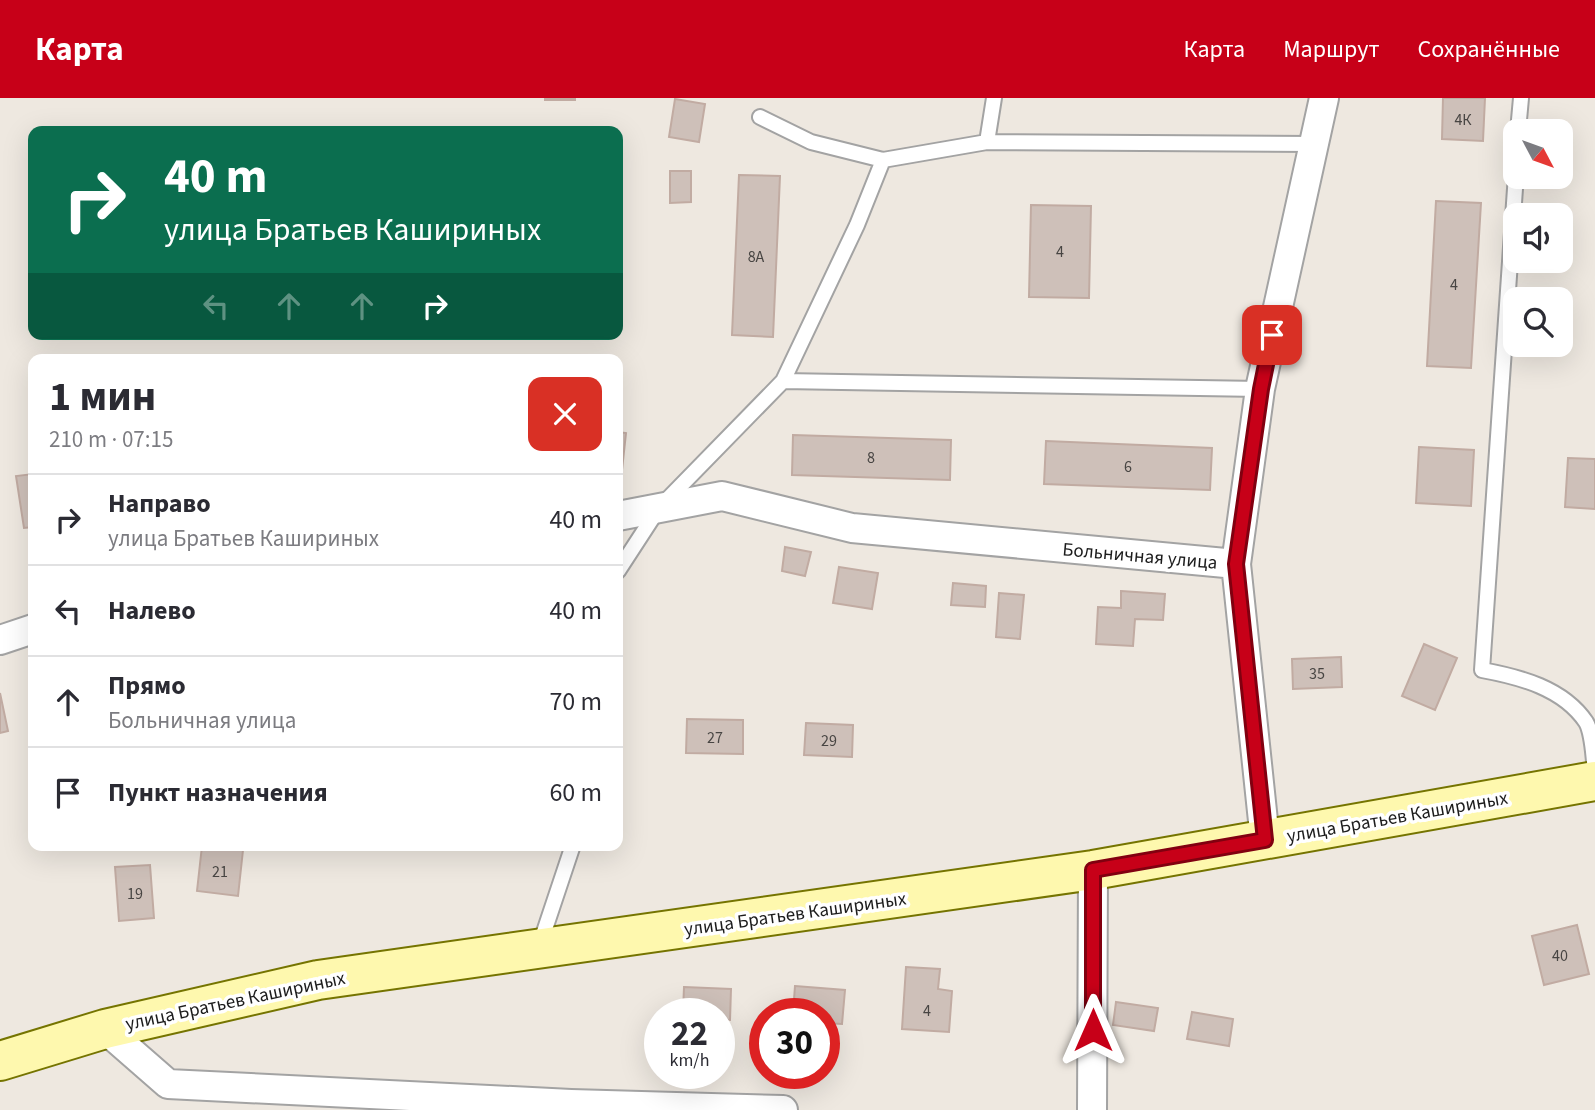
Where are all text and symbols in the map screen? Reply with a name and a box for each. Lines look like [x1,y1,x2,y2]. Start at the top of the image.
text: Карта [35,26,124,73]
text: Карта [1184,32,1245,67]
text: Маршрут [1283,32,1379,67]
text: Сохранённые [1417,32,1560,67]
house number: 4К [1454,109,1472,131]
north arrow [1503,119,1573,189]
map controls [1503,119,1573,357]
text: 40 m [164,142,268,212]
icon: right [49,154,140,245]
button: sound [1503,203,1573,273]
text: улица Братьев Кашириных [164,207,541,253]
house number: 4 [1056,241,1064,263]
house number: 8А [748,246,765,268]
house number: 4 [1450,274,1458,296]
icon: left [197,287,235,325]
icon: ahead [270,287,308,325]
icon: ahead [343,287,381,325]
icon: right [416,287,454,325]
button: search [1503,287,1573,357]
pin [1242,305,1302,365]
icon: arrive [1253,316,1291,354]
text: 1 мин [49,367,156,427]
button: close [528,377,602,451]
text: 210 m · 07:15 [49,423,173,456]
house number: 8 [867,447,875,469]
house number: 6 [1124,456,1132,478]
text: Направо [108,485,211,522]
icon: right [49,501,87,539]
text: 40 m [549,501,602,538]
text: улица Братьев Кашириных [108,522,379,555]
street label: Больничная улица [1061,536,1219,577]
icon: left [49,592,87,630]
text: Налево [108,592,196,629]
text: 40 m [549,592,602,629]
house number: 35 [1309,663,1325,685]
text: Прямо [108,667,186,704]
icon: ahead [49,683,87,721]
text: 70 m [549,683,602,720]
text: Больничная улица [108,704,296,737]
house number: 27 [707,727,723,749]
house number: 29 [821,730,837,752]
icon: arrive [49,774,87,812]
text: Пункт назначения [108,774,328,811]
text: 60 m [549,774,602,811]
street label: улица Братьев Кашириных [1285,785,1510,850]
house number: 21 [212,861,228,883]
house number: 19 [127,883,143,905]
street label: улица Братьев Кашириных [682,885,908,943]
house number: 40 [1552,945,1568,967]
street label: улица Братьев Кашириных [123,965,348,1038]
position arrow [1056,993,1130,1067]
speed limit sign: 30 [749,998,840,1089]
house number: 4 [923,1000,931,1022]
text: 22 [671,1009,708,1059]
text: km/h [670,1048,709,1073]

